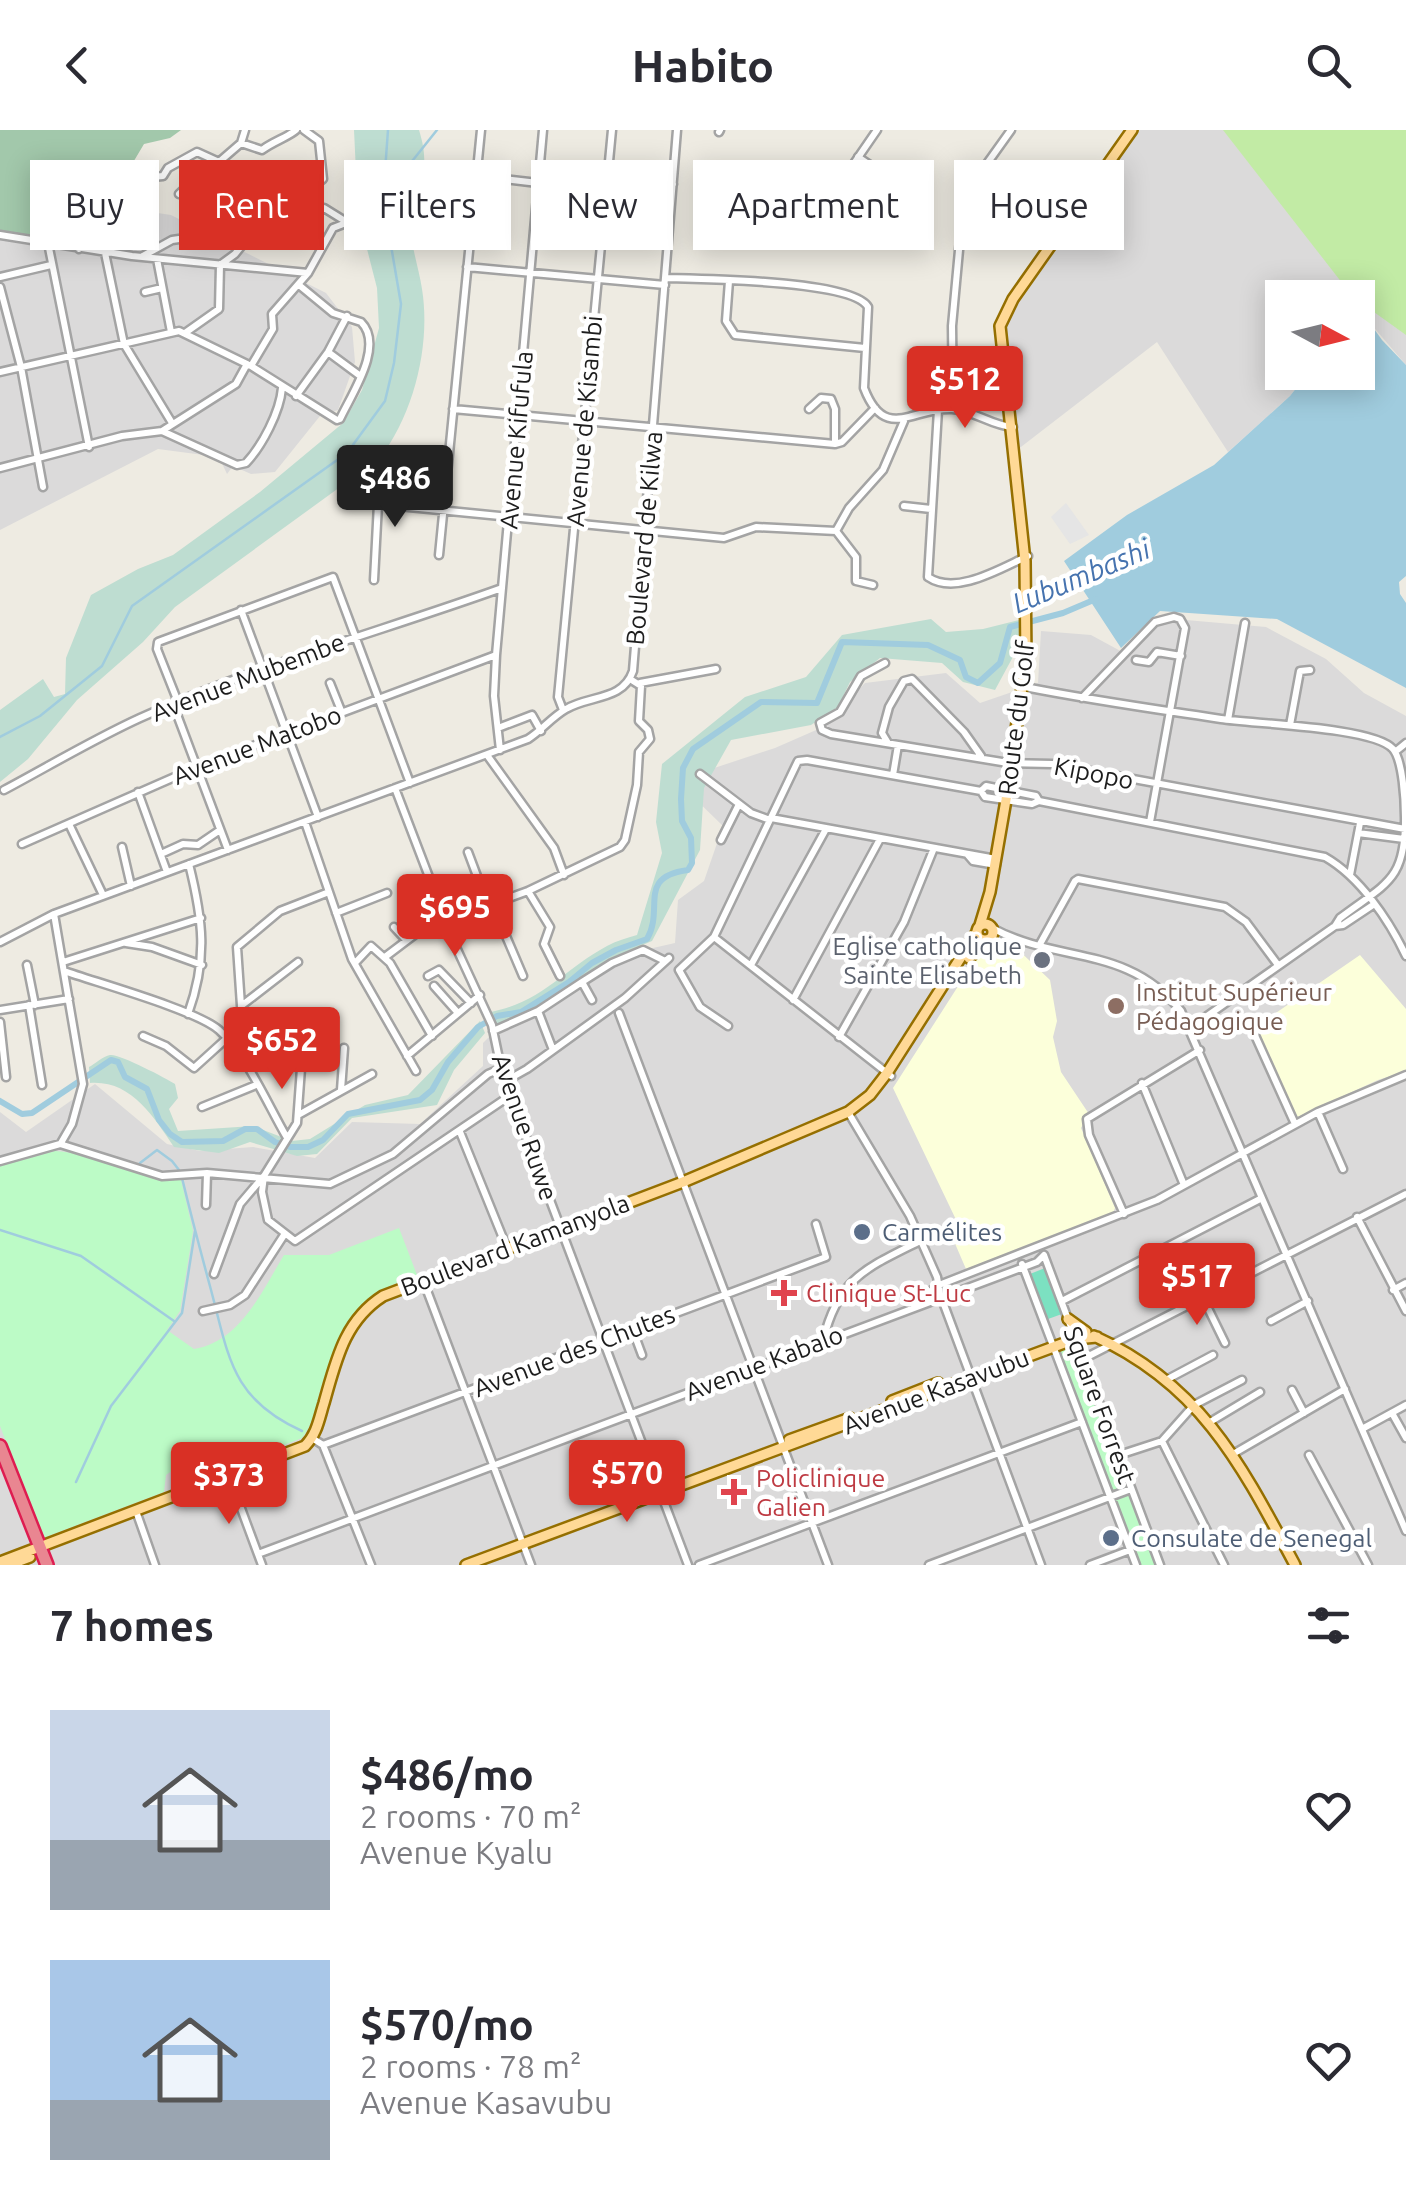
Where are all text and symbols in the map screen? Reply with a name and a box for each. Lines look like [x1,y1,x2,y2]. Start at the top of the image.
icon: back [50,38,105,93]
icon: search [1301,38,1356,93]
text: Habito [632,40,774,91]
chip: Buy [30,160,159,250]
chip: Rent [179,160,324,250]
chip: Filters [344,160,511,250]
chip: New [531,160,673,250]
chip: Apartment [693,160,934,250]
chip: House [954,160,1124,250]
north arrow [1265,280,1375,390]
map controls [1265,280,1375,390]
street label: Avenue de Kisambi [561,314,607,528]
pin: $512 [906,346,1024,431]
street label: Avenue Kifufula [494,350,538,530]
text: $512 [929,360,1001,396]
street label: Boulevard de Kilwa [621,430,667,646]
pin: $486 [336,445,454,530]
text: $486 [359,459,431,495]
water label: Lubumbashi [1007,532,1155,618]
street label: Avenue Mubembe [148,627,348,727]
street label: Route du Golf [993,639,1039,797]
street label: Avenue Matobo [169,700,345,790]
street label: Kipopo [1052,752,1136,794]
pin: $695 [396,874,514,959]
text: $695 [419,888,491,924]
place label: Eglise catholique Sainte Elisabeth [832,932,1022,989]
marker: Eglise catholique Sainte Elisabeth [1031,949,1053,971]
place label: Institut Supérieur Pédagogique [1136,978,1333,1035]
marker: Institut Supérieur Pédagogique [1105,995,1127,1017]
pin: $652 [223,1007,341,1092]
text: $652 [246,1021,318,1057]
street label: Avenue Ruwe [487,1050,563,1204]
street label: Boulevard Kamanyola [397,1188,633,1302]
place label: Carmélites [882,1218,1002,1246]
marker: Carmélites [851,1221,873,1243]
pin: $517 [1138,1243,1256,1328]
text: $517 [1161,1257,1233,1293]
place label: Clinique St-Luc [806,1279,971,1307]
marker: Clinique St-Luc [771,1280,797,1306]
street label: Avenue des Chutes [469,1300,679,1402]
street label: Avenue Kabalo [681,1320,847,1406]
street label: Square Forrest [1059,1323,1141,1487]
street label: Avenue Kasavubu [839,1343,1033,1439]
pin: $570 [568,1440,686,1525]
pin: $373 [170,1442,288,1527]
text: $570 [591,1454,663,1490]
text: $373 [193,1456,265,1492]
place label: Policlinique Galien [756,1464,885,1521]
marker: Policlinique Galien [721,1479,747,1505]
place label: Consulate de Senegal [1131,1524,1372,1552]
marker: Consulate de Senegal [1100,1527,1122,1549]
icon: filters [1301,1598,1356,1653]
text: 7 homes [50,1602,214,1649]
icon: home [130,1750,250,1870]
text: $486/mo [360,1751,534,1798]
icon: heart [1301,1783,1356,1838]
text: 2 rooms · 70 m² [360,1798,581,1834]
text: Avenue Kyalu [360,1834,553,1870]
icon: home [130,2000,250,2120]
text: $570/mo [360,2001,534,2048]
icon: heart [1301,2033,1356,2088]
text: 2 rooms · 78 m² [360,2048,581,2084]
text: Avenue Kasavubu [360,2084,612,2120]

